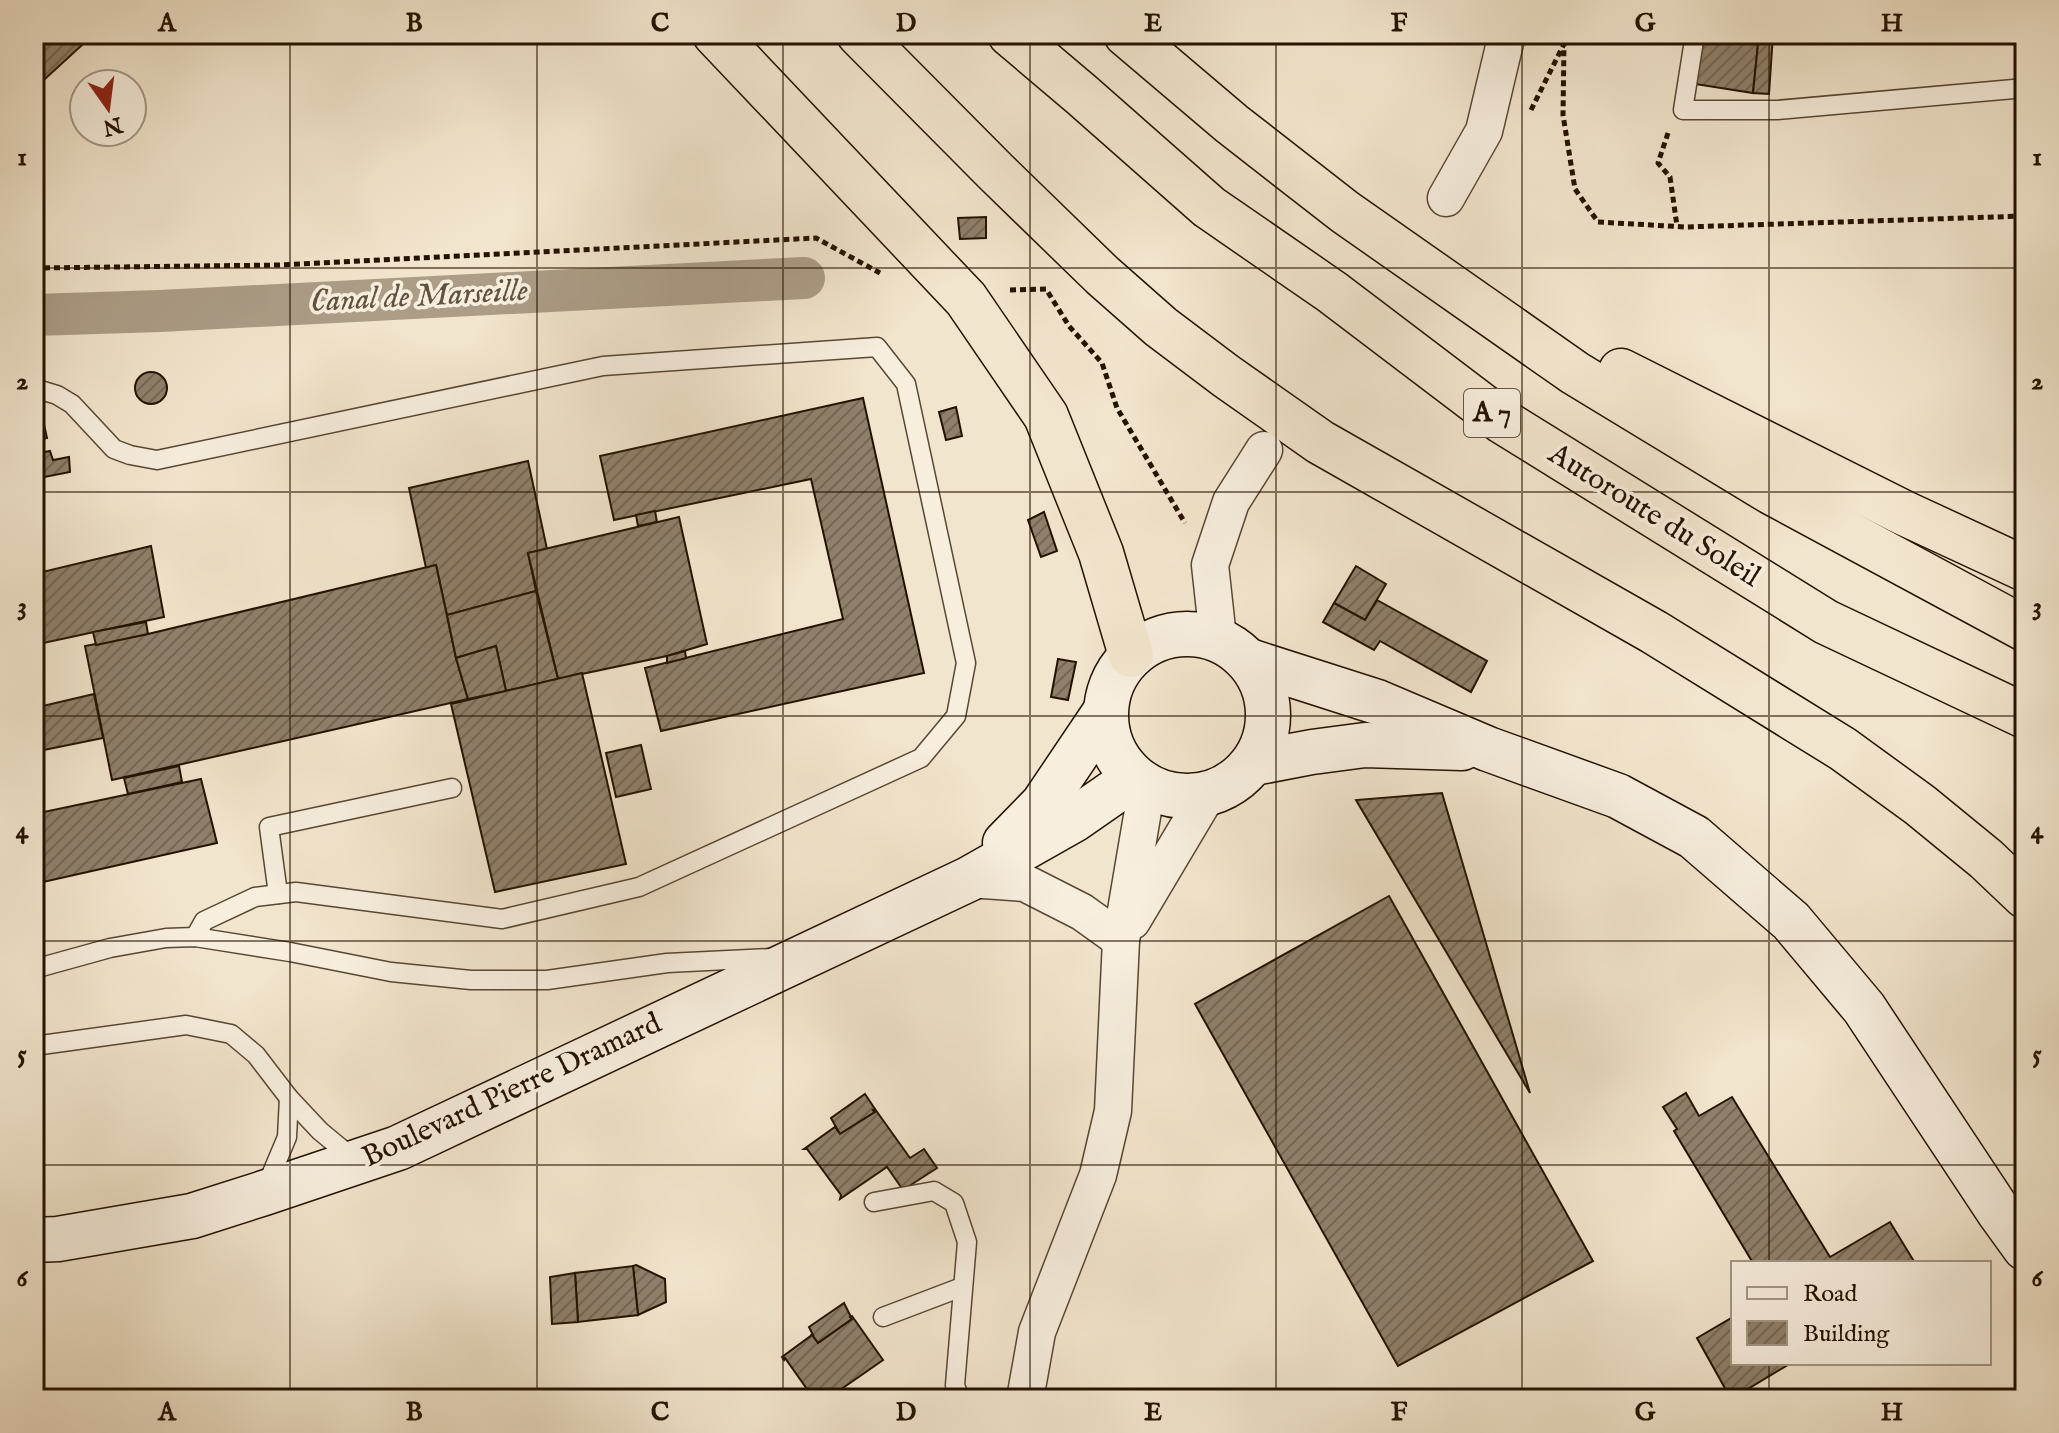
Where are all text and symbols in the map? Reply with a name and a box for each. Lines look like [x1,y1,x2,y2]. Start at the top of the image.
text: A [157,7,177,40]
text: B [405,7,423,40]
text: C [651,7,670,40]
text: D [896,7,917,40]
text: E [1144,7,1162,40]
text: F [1391,7,1408,40]
text: G [1635,7,1656,40]
text: H [1881,7,1903,40]
north arrow [68,68,148,148]
text: N [100,109,126,141]
text: 1 [17,141,27,174]
text: 1 [2032,141,2042,174]
water label: Canal de Marseille [309,271,529,323]
text: 2 [16,365,28,398]
text: 2 [2031,365,2043,398]
road number: A 7 [1464,389,1520,437]
street label: Autoroute du Soleil [1540,435,1768,597]
text: 3 [17,590,27,623]
text: 3 [2032,590,2042,623]
text: 4 [16,814,30,847]
text: 4 [2031,814,2045,847]
street label: Boulevard Pierre Dramard [356,1005,668,1177]
text: 5 [17,1038,27,1071]
text: 5 [2032,1038,2042,1071]
legend [1731,1261,1991,1365]
text: 6 [17,1262,29,1295]
text: 6 [2032,1262,2044,1295]
text: Road [1803,1279,1857,1310]
text: Building [1803,1319,1890,1350]
text: A [157,1396,177,1429]
text: B [405,1396,423,1429]
text: C [651,1396,670,1429]
text: D [896,1396,917,1429]
text: E [1144,1396,1162,1429]
text: F [1391,1396,1408,1429]
text: G [1635,1396,1656,1429]
text: H [1881,1396,1903,1429]

